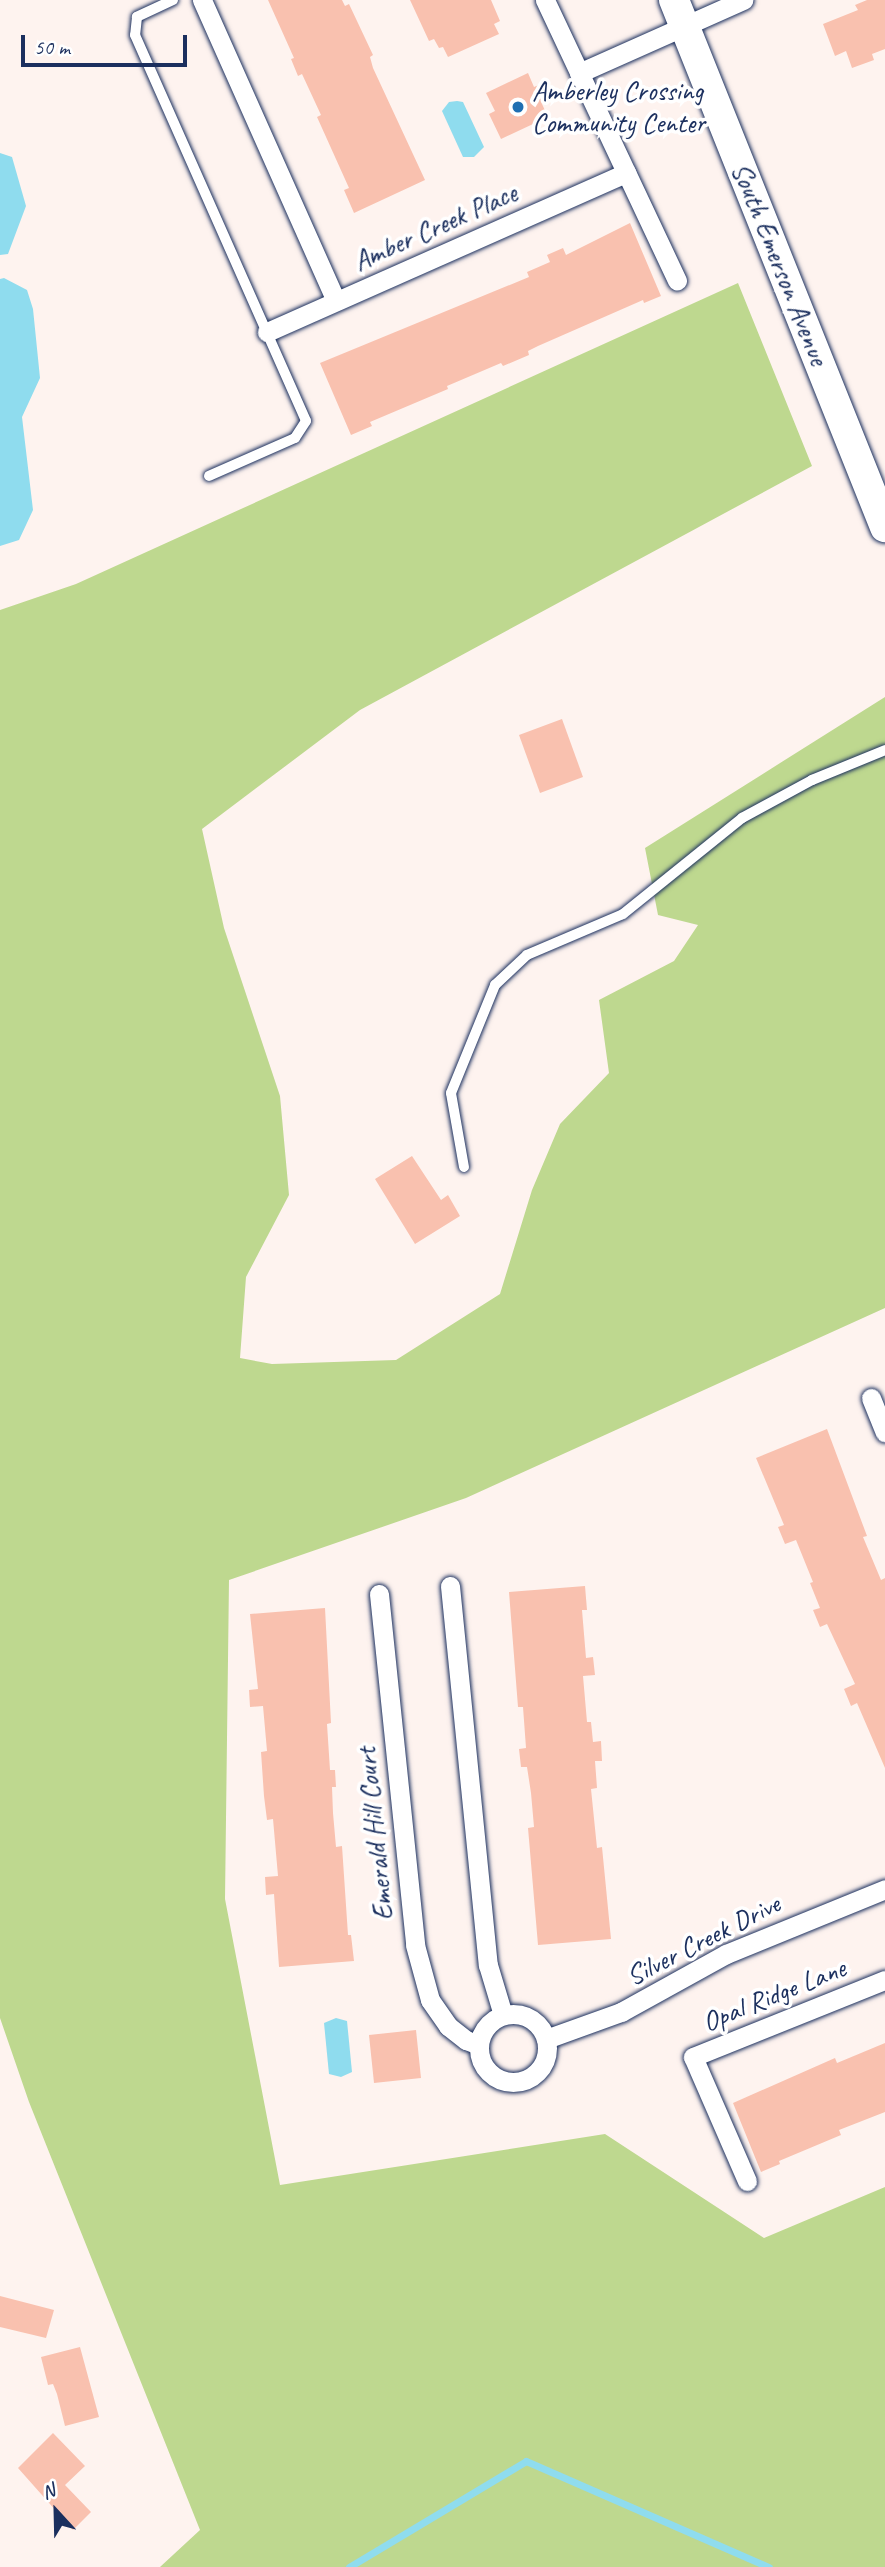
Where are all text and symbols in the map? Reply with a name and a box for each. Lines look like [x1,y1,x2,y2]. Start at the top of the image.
scale bar [24,21,191,65]
text: 50 m [34,34,70,60]
place label: Amberley Crossing Community Center [532,74,705,140]
marker: Amberley Crossing Community Center [510,99,526,115]
street label: South Emerson Avenue [724,158,836,370]
street label: Amber Creek Place [348,176,522,278]
street label: Emerald Hill Court [349,1746,401,1922]
street label: Silver Creek Drive [620,1887,786,1993]
street label: Opal Ridge Lane [697,1951,851,2039]
north arrow [21,2476,91,2546]
text: N [38,2478,58,2505]

